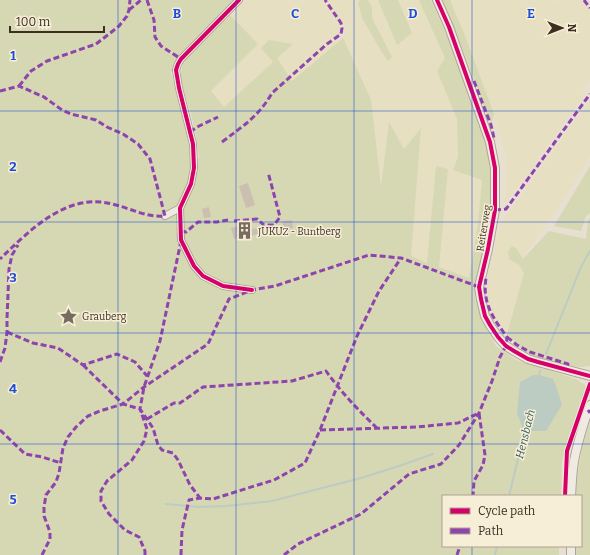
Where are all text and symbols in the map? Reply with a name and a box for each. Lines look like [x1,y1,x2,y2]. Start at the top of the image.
text: B [173,6,181,21]
text: C [291,6,299,21]
text: D [408,6,418,21]
text: E [527,6,535,21]
scale bar [10,8,104,34]
north arrow [542,8,582,48]
text: 100 m [16,15,51,29]
text: N [565,24,578,33]
text: 1 [10,48,16,63]
text: 2 [9,159,17,174]
street label: Reiterweg [474,204,494,252]
building icon: JUKUZ - Buntberg [235,221,255,241]
place label: JUKUZ - Buntberg [257,226,341,238]
text: 3 [9,270,17,285]
place icon: Grauberg [59,306,79,326]
place label: Grauberg [82,311,127,323]
text: 4 [9,381,17,396]
water label: Hensbach [513,408,538,460]
text: 5 [9,492,17,507]
legend [442,495,582,547]
text: Cycle path [478,504,536,518]
text: Path [478,524,504,538]

